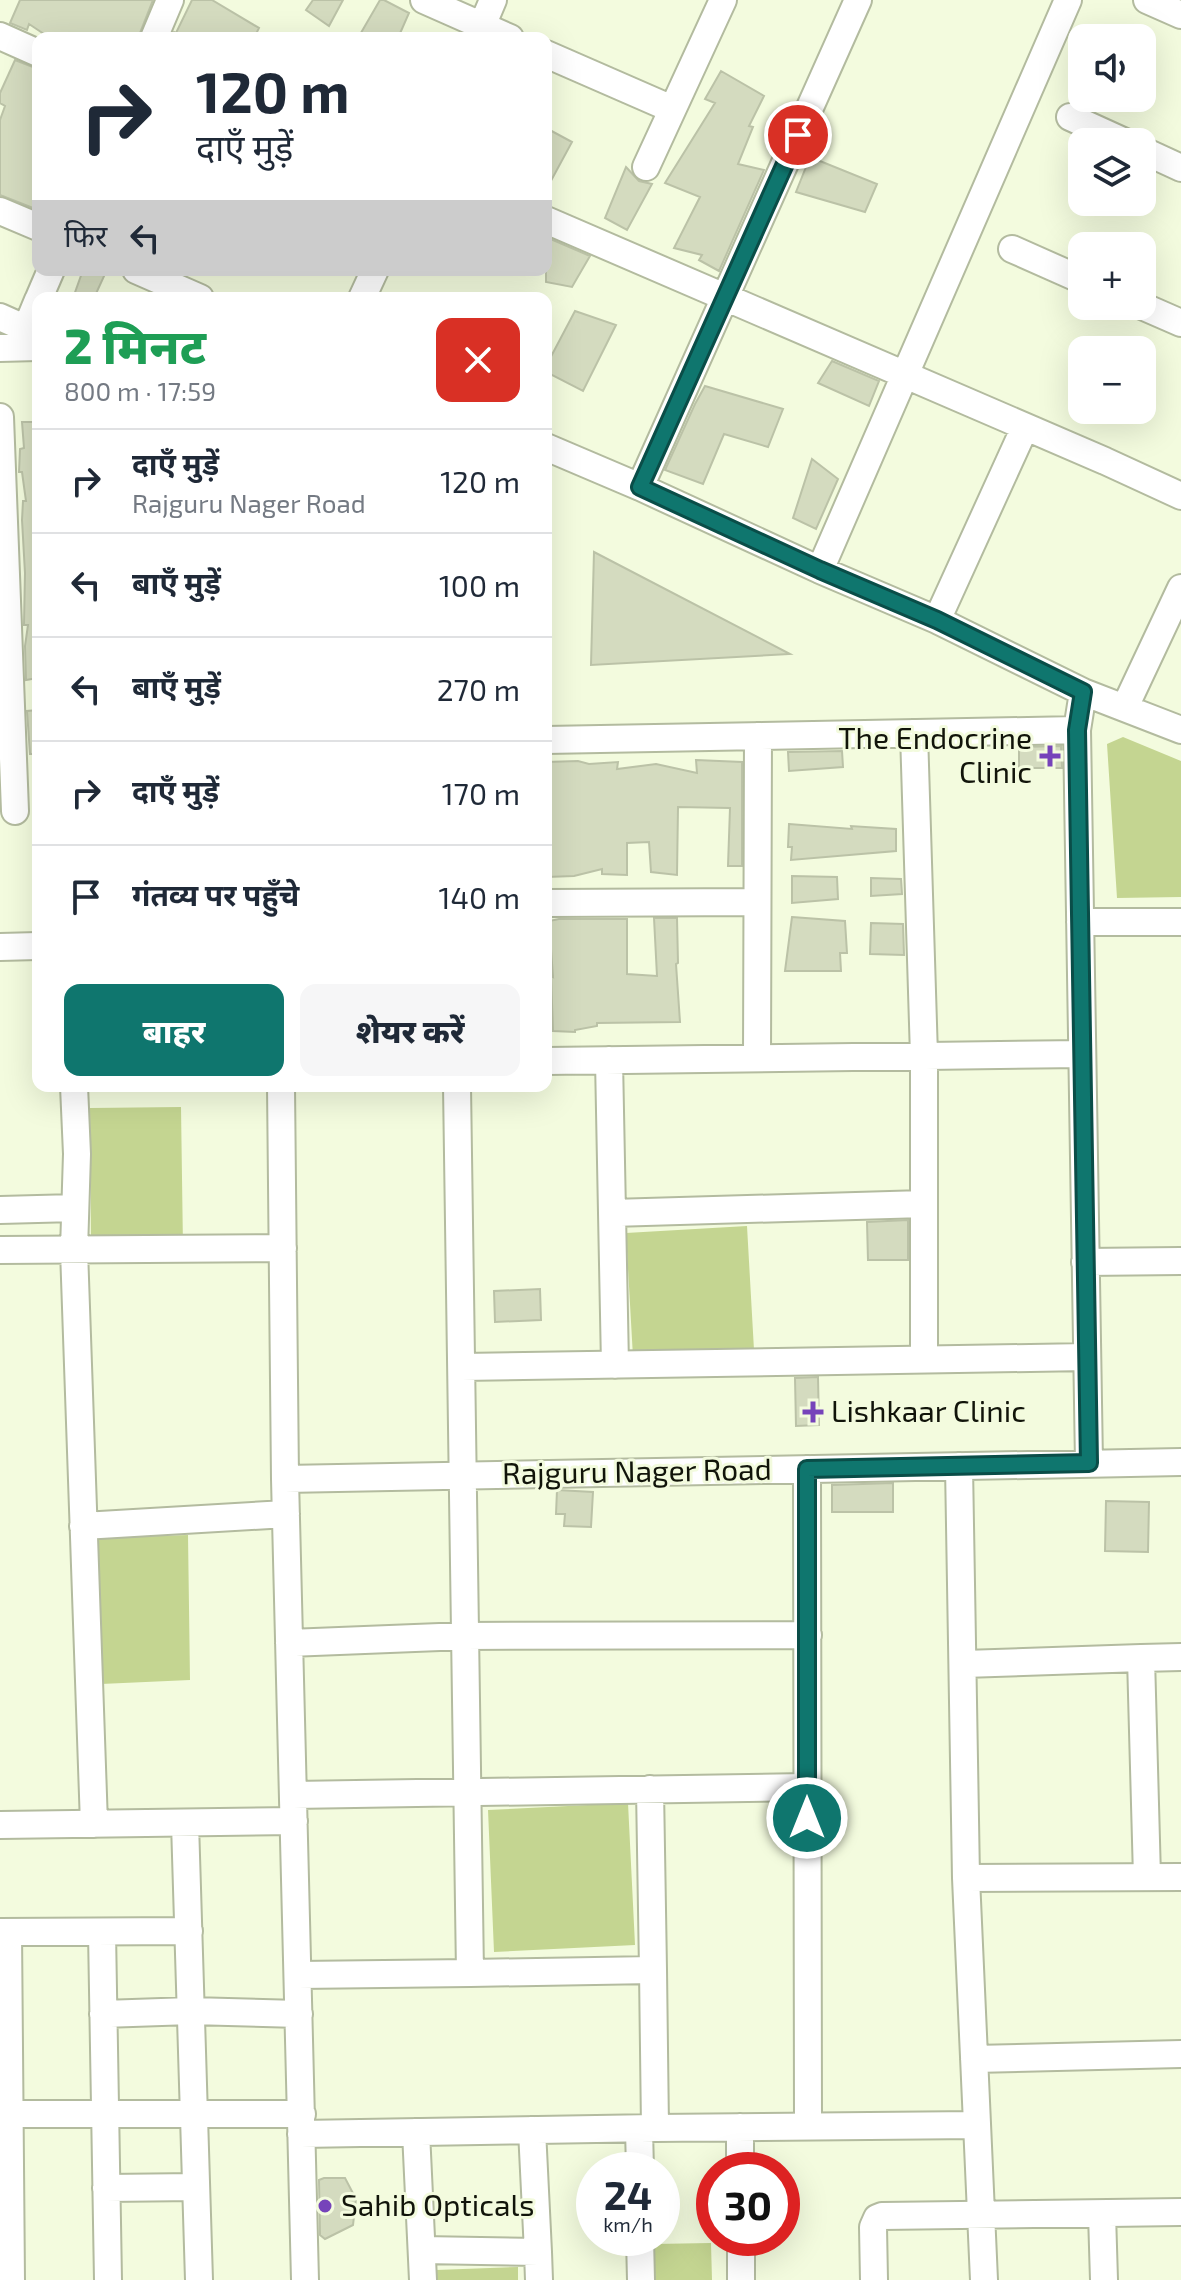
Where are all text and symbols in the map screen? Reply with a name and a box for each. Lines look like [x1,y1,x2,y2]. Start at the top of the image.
map controls [1068,24,1156,424]
button: sound [1068,24,1156,112]
text: 120 m [196,57,350,124]
icon: right [64,64,168,168]
pin [764,101,832,169]
icon: arrive [776,113,820,157]
text: दाएँ मुड़ें [196,125,293,168]
button: layers [1068,128,1156,216]
icon: left [123,216,167,260]
text: फिर [64,217,107,253]
button: + [1068,232,1156,320]
text: 2 मिनट [64,316,206,374]
button: close [436,318,520,402]
button: − [1068,336,1156,424]
text: 800 m · 17:59 [64,375,216,406]
text: दाएँ मुड़ें [132,445,219,481]
icon: right [64,459,108,503]
text: 120 m [440,463,520,499]
text: Rajguru Nager Road [132,487,366,518]
icon: left [64,563,108,607]
text: बाएँ मुड़ें [132,564,221,600]
text: 100 m [439,567,520,603]
icon: left [64,667,108,711]
text: बाएँ मुड़ें [132,668,221,704]
text: 270 m [437,671,520,707]
place label: The Endocrine Clinic [838,719,1032,789]
marker: The Endocrine Clinic [1039,745,1061,767]
icon: right [64,771,108,815]
text: दाएँ मुड़ें [132,772,219,808]
text: 170 m [442,775,520,811]
icon: arrive [64,875,108,919]
text: गंतव्य पर पहुँचे [132,876,299,912]
text: 140 m [439,879,520,915]
button: बाहर [64,984,284,1076]
button: शेयर करें [300,984,520,1076]
place label: Lishkaar Clinic [831,1392,1026,1428]
marker: Lishkaar Clinic [802,1401,824,1423]
street label: Rajguru Nager Road [502,1450,772,1490]
position arrow [765,1776,849,1860]
speed limit sign: 30 [696,2152,800,2256]
text: 24 [604,2170,652,2218]
place label: Sahib Opticals [341,2186,535,2222]
marker: Sahib Opticals [316,2197,334,2215]
text: km/h [603,2212,653,2236]

